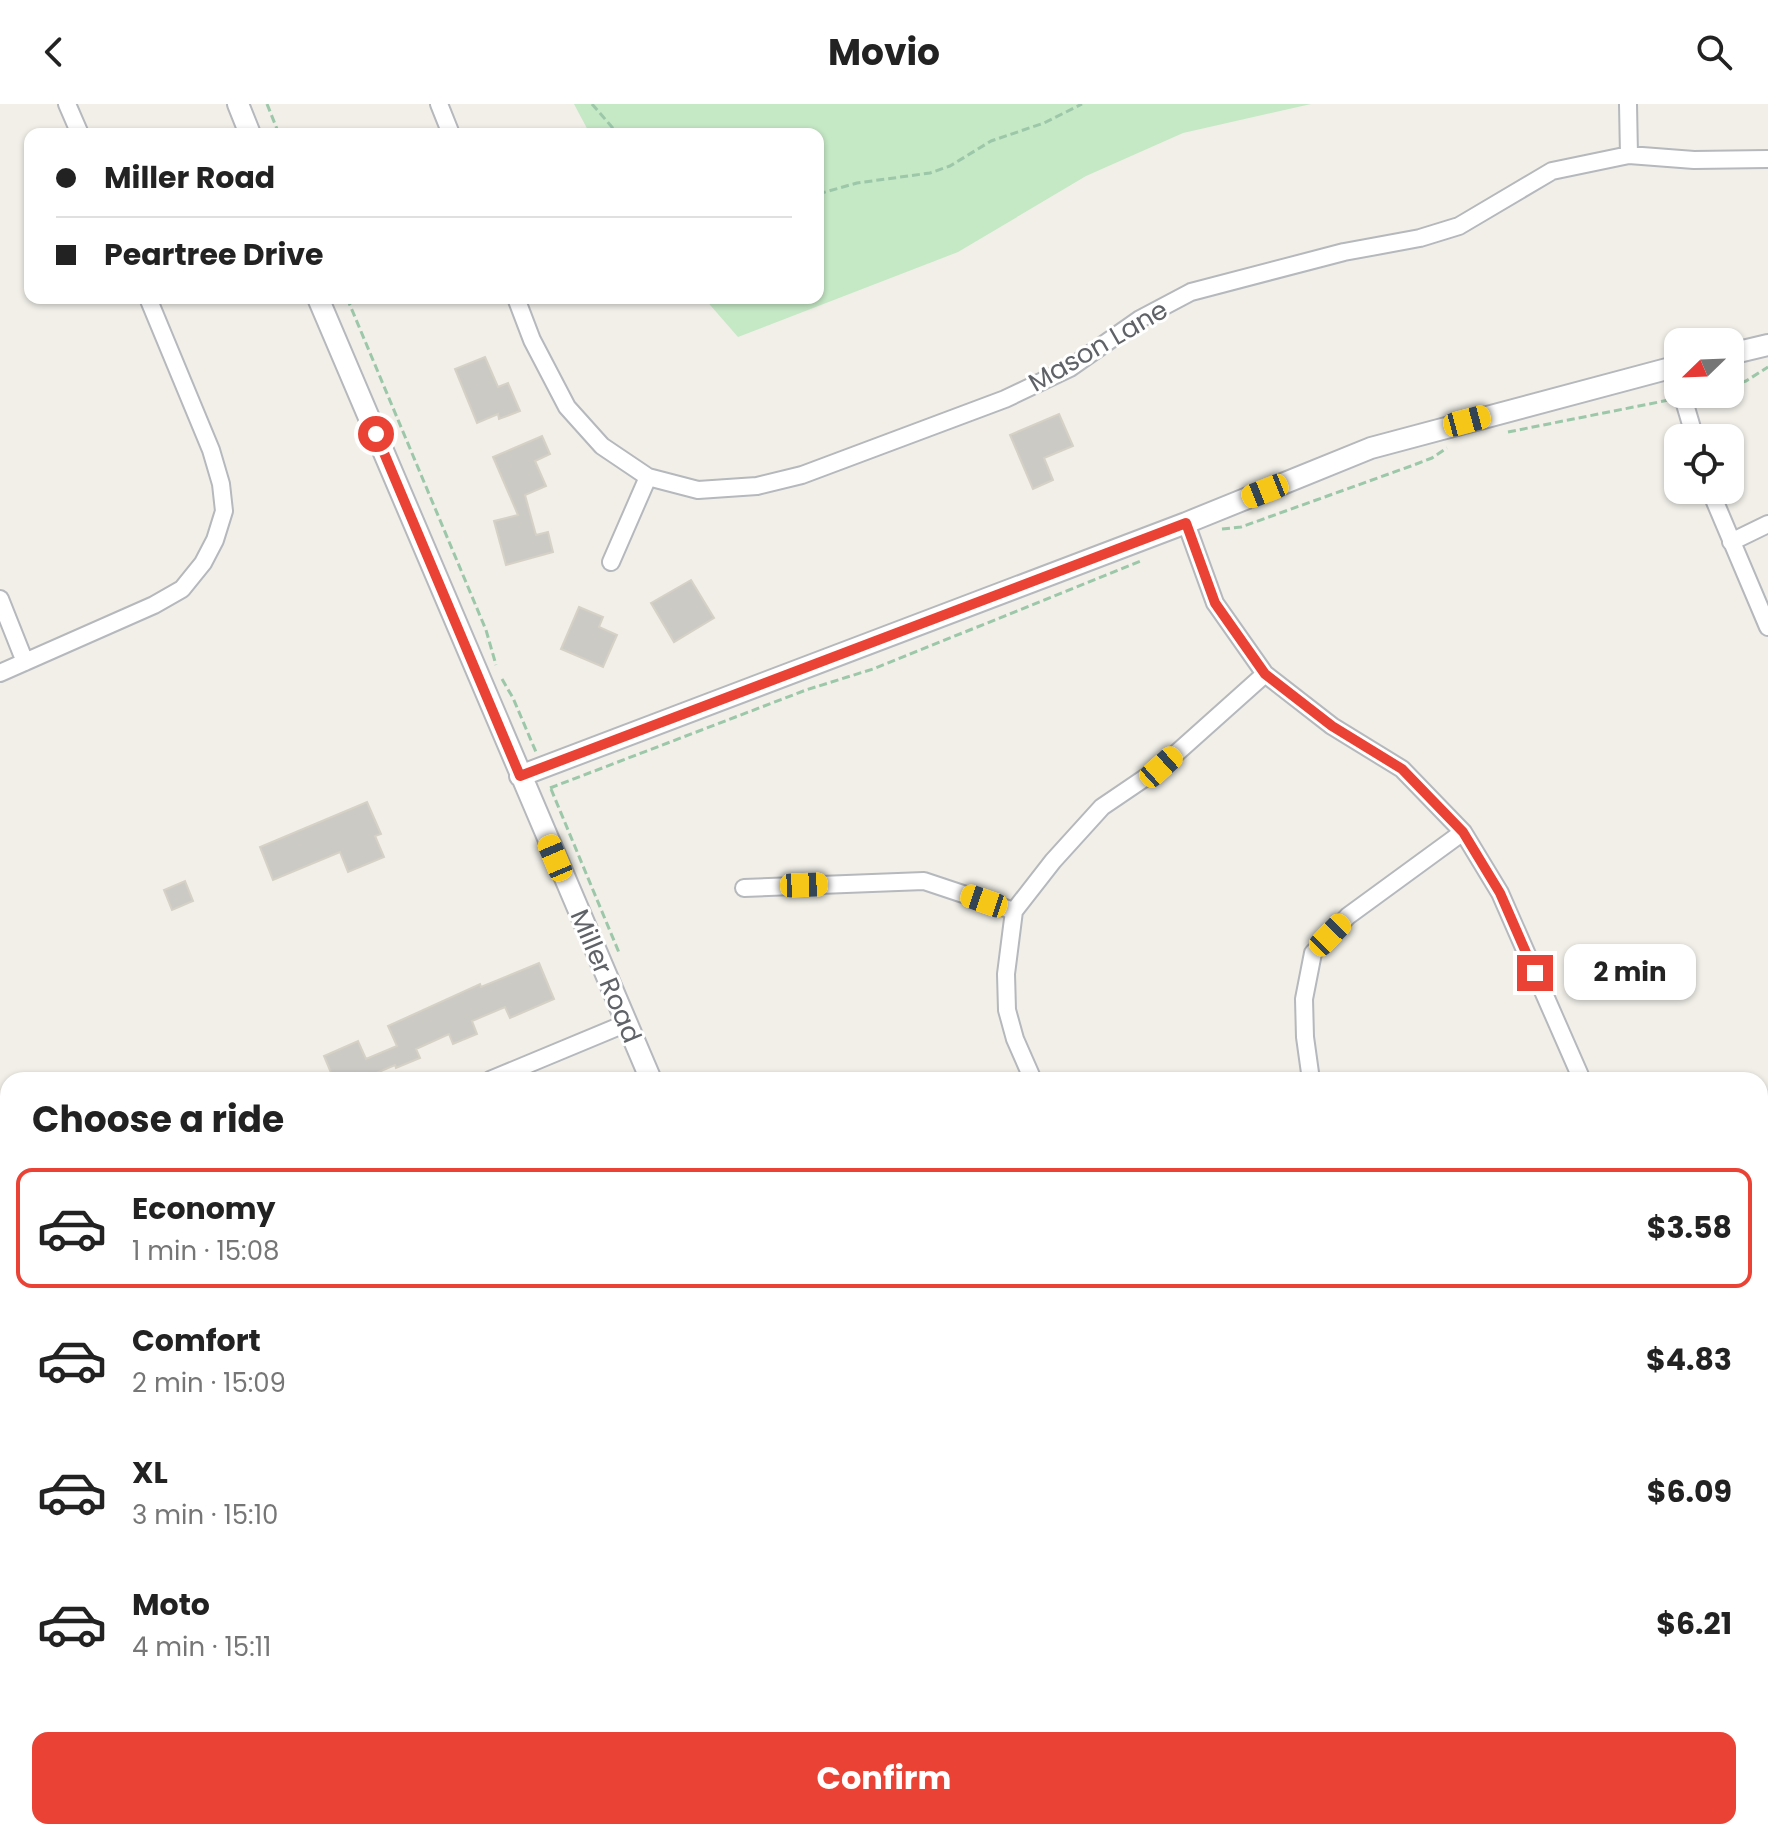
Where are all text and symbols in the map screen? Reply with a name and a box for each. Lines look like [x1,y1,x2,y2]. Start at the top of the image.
text: Movio [828,27,940,78]
icon: back [32,30,76,74]
icon: search [1692,30,1736,74]
text: Miller Road [104,156,275,199]
text: Peartree Drive [104,233,324,276]
street label: Mason Lane [1022,292,1174,400]
north arrow [1664,328,1744,408]
map controls [1664,328,1744,504]
car [1441,403,1493,439]
route start [358,416,394,452]
button: locate [1664,424,1744,504]
car [1238,471,1292,511]
car [1135,742,1187,792]
car [535,831,575,885]
car [780,872,828,898]
car [957,882,1011,920]
street label: Miller Road [562,904,650,1048]
car [1305,909,1355,961]
callout: 2 min [1563,945,1695,1001]
text: 2 min [1593,954,1667,990]
route end [1517,955,1553,991]
text: Choose a ride [32,1094,284,1145]
text: Economy [132,1187,276,1230]
icon: car [36,1192,108,1264]
text: $3.58 [1647,1206,1732,1249]
text: 1 min · 15:08 [132,1233,279,1269]
text: Comfort [132,1319,261,1362]
icon: car [36,1324,108,1396]
text: $4.83 [1646,1338,1732,1381]
text: 2 min · 15:09 [132,1365,286,1401]
text: XL [132,1451,168,1494]
icon: car [36,1456,108,1528]
text: $6.09 [1647,1470,1732,1513]
text: 3 min · 15:10 [132,1497,278,1533]
text: Moto [132,1583,210,1626]
icon: car [36,1588,108,1660]
text: $6.21 [1656,1602,1732,1645]
text: 4 min · 15:11 [132,1629,271,1665]
button: Confirm [32,1732,1736,1824]

